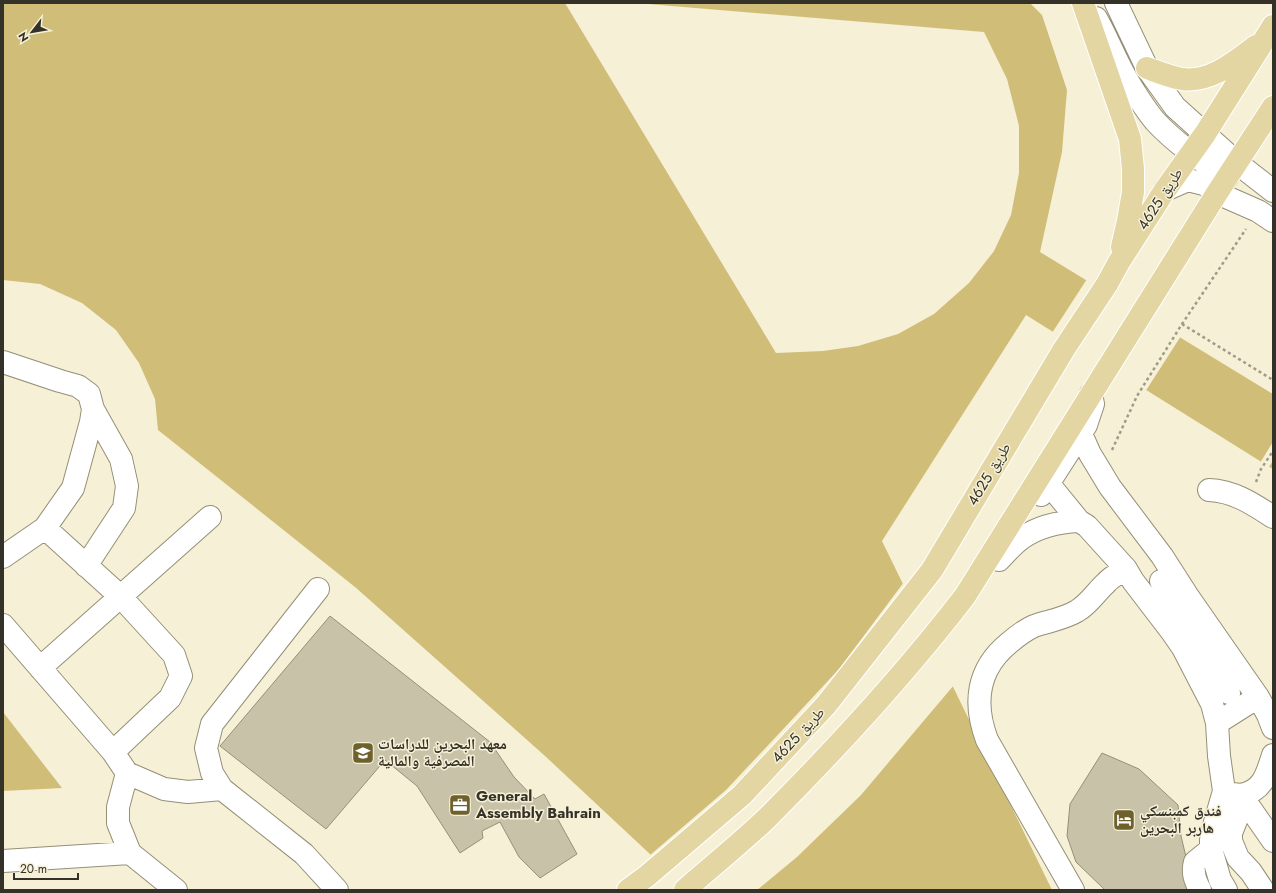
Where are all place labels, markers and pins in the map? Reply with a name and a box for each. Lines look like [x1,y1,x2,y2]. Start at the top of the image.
place label: معهد البحرين للدراسات المصرفية والمالية [378,733,507,772]
school or university icon: معهد البحرين للدراسات المصرفية والمالية [350,740,376,766]
place label: General Assembly Bahrain [475,785,601,824]
office icon: General Assembly Bahrain [447,792,473,818]
place label: فندق كمبنسكي هاربر البحرين [1140,800,1222,839]
hotel icon: فندق كمبنسكي هاربر البحرين [1111,807,1137,833]

